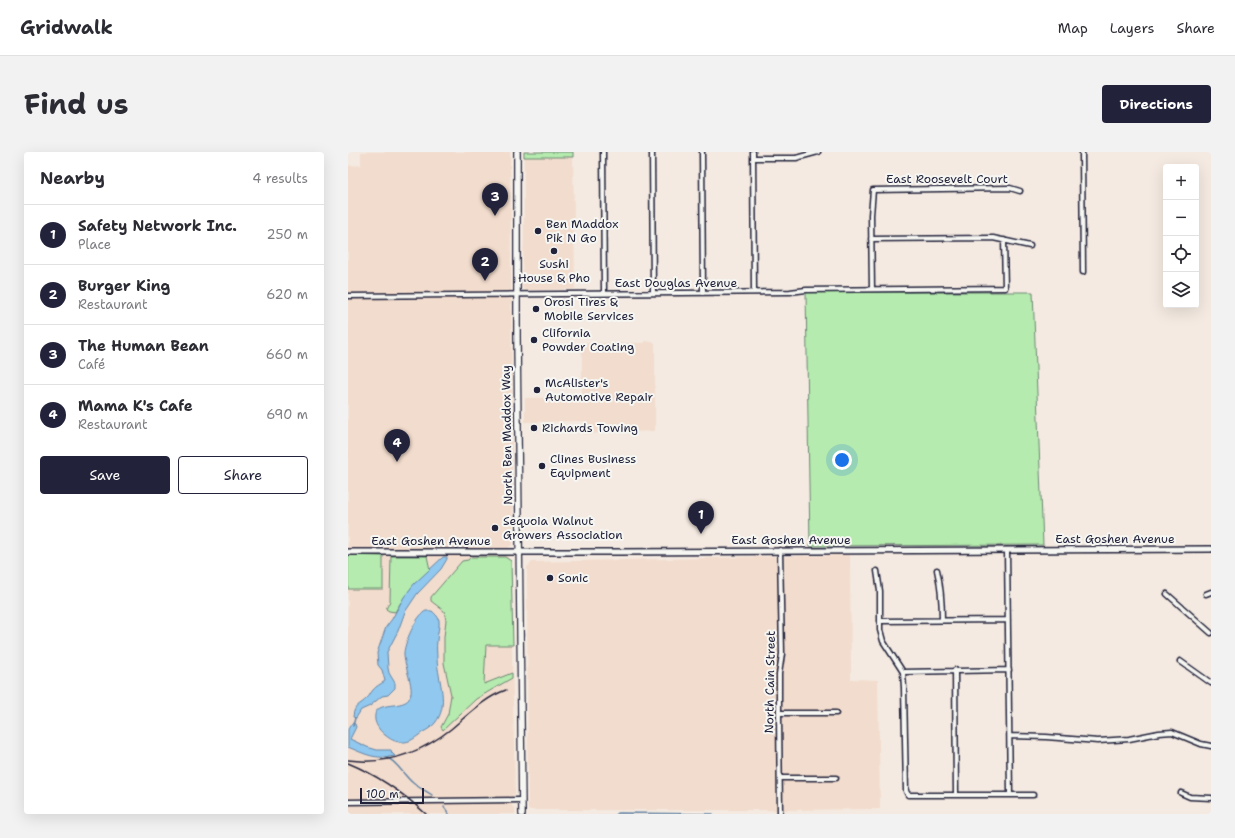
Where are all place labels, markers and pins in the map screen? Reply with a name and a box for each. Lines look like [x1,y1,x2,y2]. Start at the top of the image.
pin: 3 [482,183,508,216]
place label: Ben Maddox Pik N Go [546,216,618,246]
marker: Ben Maddox Pik N Go [533,226,543,236]
marker: Sushi House & Pho [549,246,559,256]
pin: 2 [472,248,498,281]
place label: Sushi House & Pho [518,256,590,286]
place label: Orosi Tires & Mobile Services [544,294,634,324]
marker: Orosi Tires & Mobile Services [531,304,541,314]
place label: Clifornia Powder Coating [542,325,634,355]
marker: Clifornia Powder Coating [529,335,539,345]
place label: McAlister's Automotive Repair [545,375,654,405]
marker: McAlister's Automotive Repair [532,385,542,395]
place label: Richards Towing [542,420,638,436]
marker: Richards Towing [529,423,539,433]
pin: 4 [384,429,410,462]
place label: Clines Business Equipment [550,451,636,481]
marker: Clines Business Equipment [537,461,547,471]
pin: 1 [688,501,714,534]
place label: Sequoia Walnut Growers Association [503,513,623,543]
marker: Sequoia Walnut Growers Association [490,523,500,533]
place label: Sonic [558,570,588,586]
marker: Sonic [545,573,555,583]

